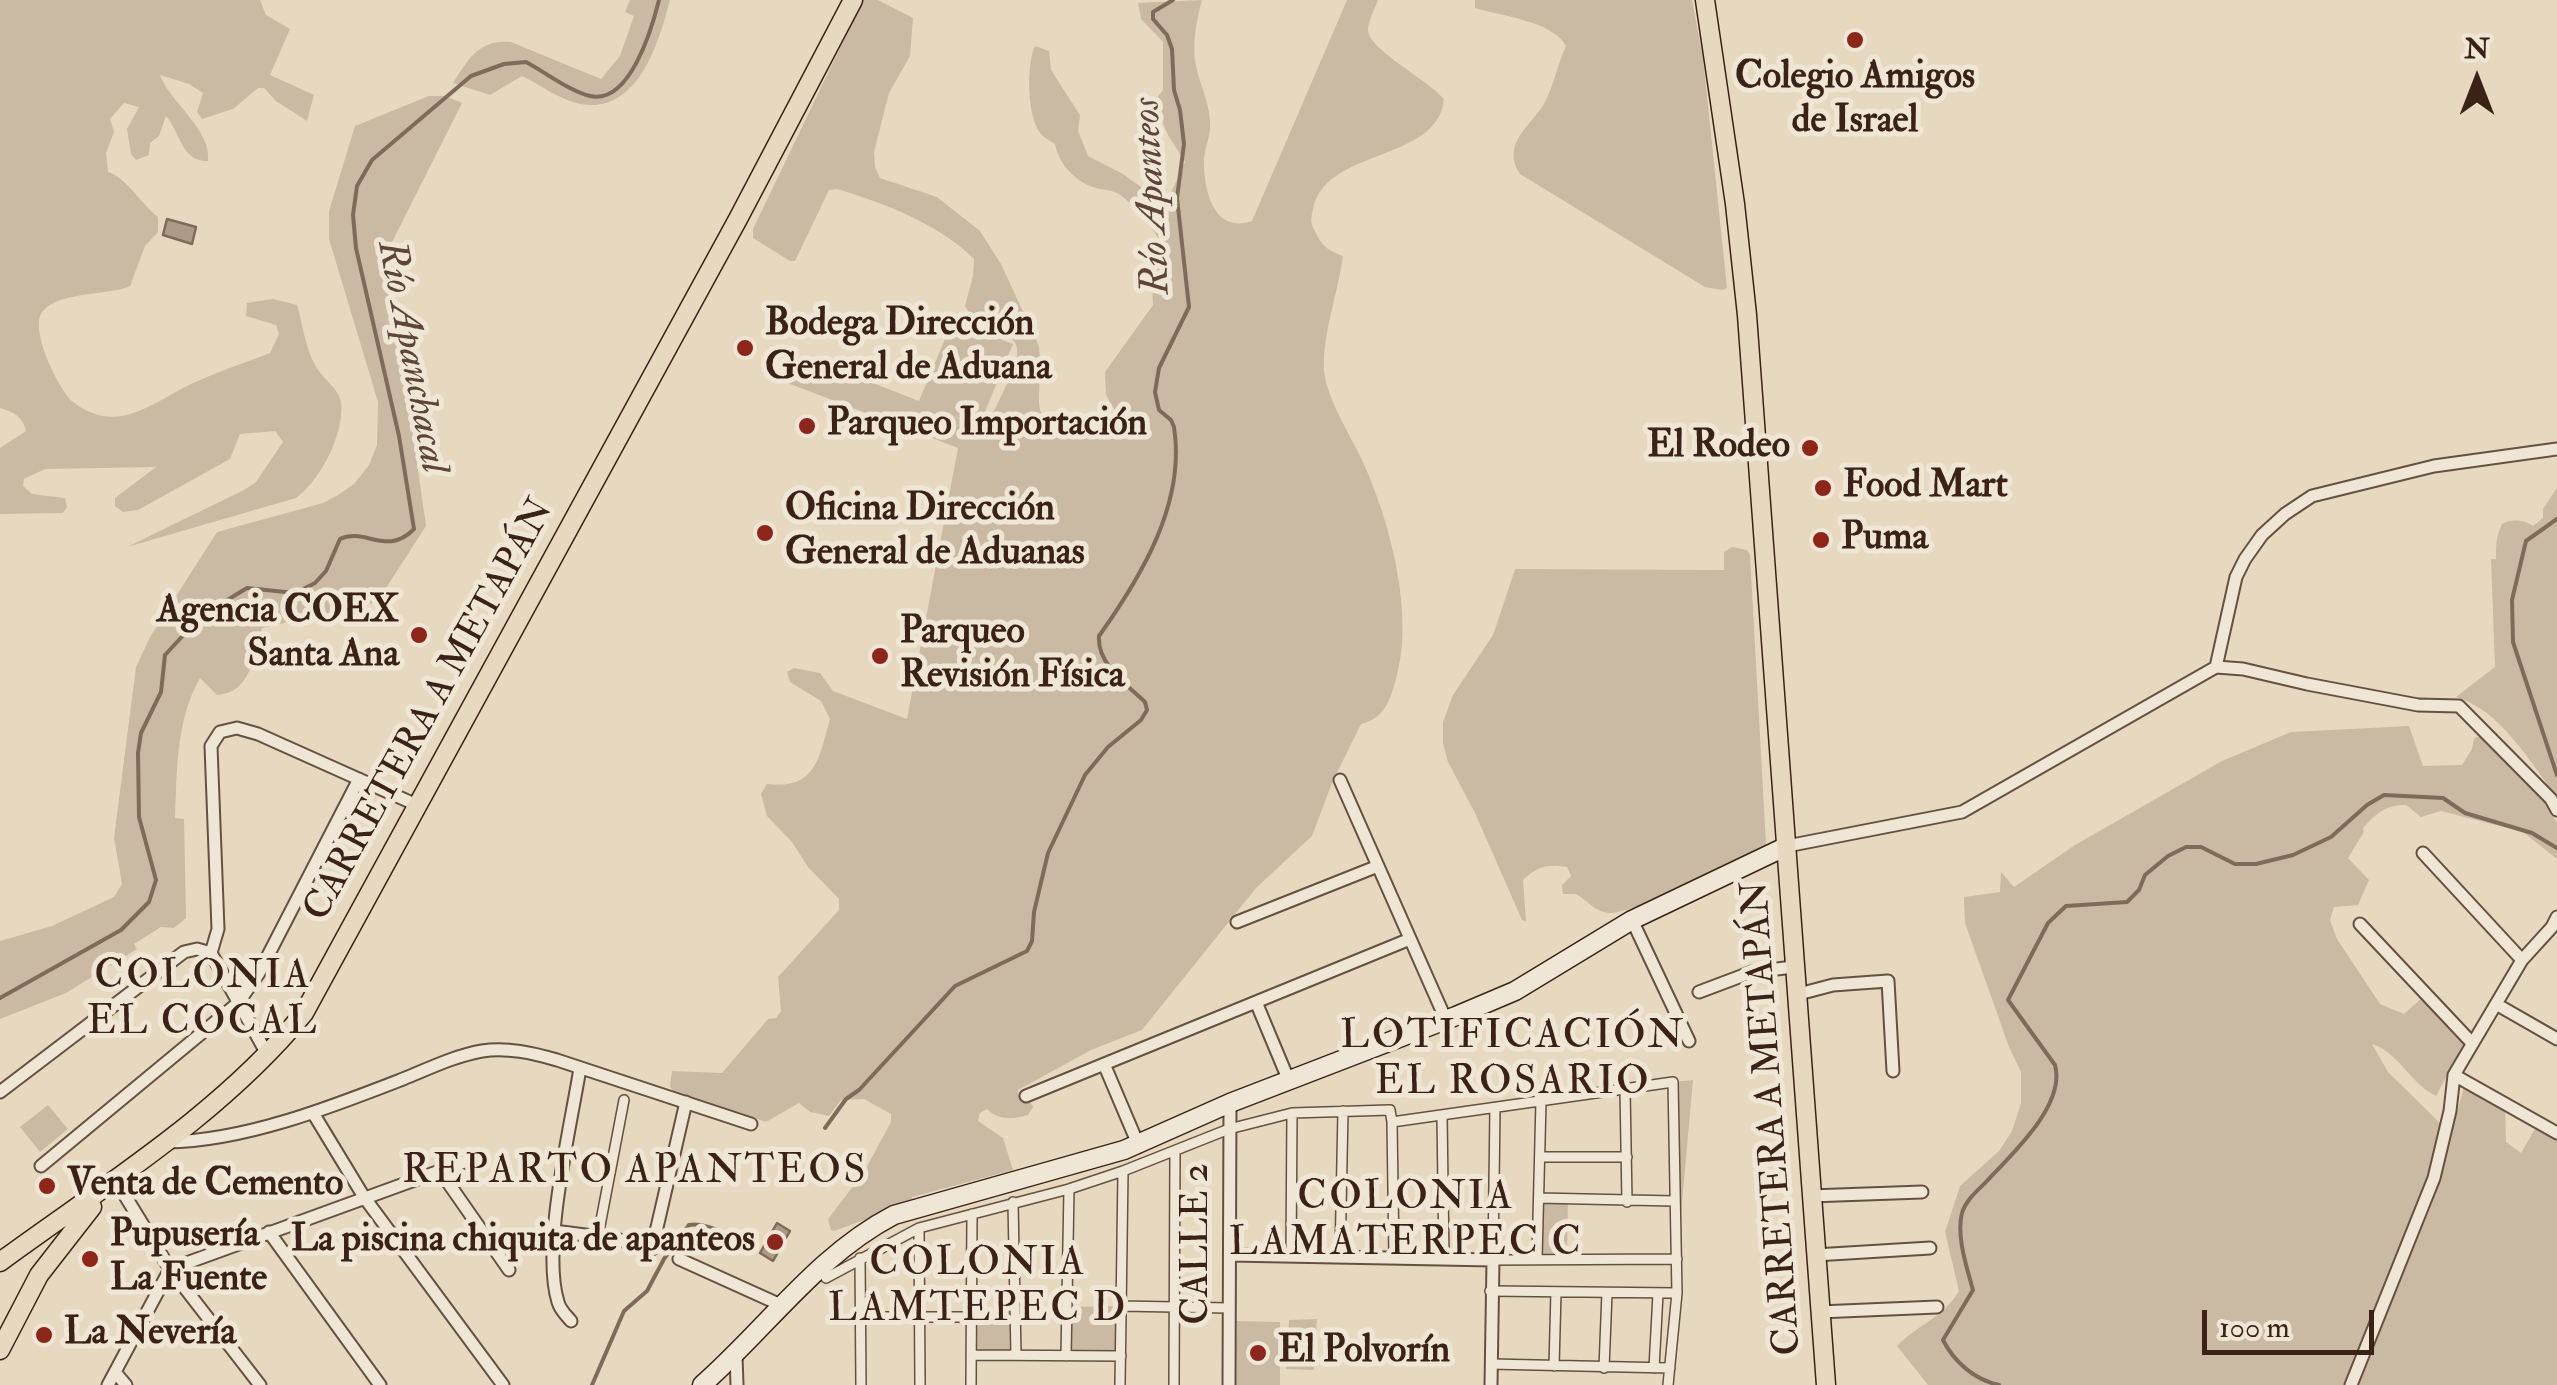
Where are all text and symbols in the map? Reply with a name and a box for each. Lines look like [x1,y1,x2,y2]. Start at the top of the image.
marker: Colegio Amigos de Israel [1844,29,1866,51]
north arrow [2427,30,2527,130]
text: N [2464,32,2490,67]
place label: Colegio Amigos de Israel [1735,56,1975,146]
water label: Río Apanteos [1125,96,1183,296]
water label: Río Apanchacal [364,237,456,477]
place label: Bodega Dirección General de Aduana [765,303,1052,392]
marker: Bodega Dirección General de Aduana [734,337,756,359]
place label: Parqueo Importación [827,403,1147,449]
marker: Parqueo Importación [796,415,818,437]
place label: El Rodeo [1647,425,1790,471]
marker: El Rodeo [1799,437,1821,459]
place label: Food Mart [1843,465,2008,511]
marker: Food Mart [1812,477,1834,499]
place label: Oficina Dirección General de Aduanas [785,488,1085,578]
street label: CARRETERA A METAPÁN [296,492,566,930]
place label: Puma [1841,517,1928,563]
marker: Oficina Dirección General de Aduanas [754,522,776,544]
marker: Puma [1810,529,1832,551]
place label: Agencia COEX Santa Ana [157,590,399,679]
place label: Parqueo Revisión Física [900,611,1125,700]
marker: Agencia COEX Santa Ana [408,624,430,646]
marker: Parqueo Revisión Física [869,645,891,667]
street label: CARRETERA A METAPÁN [1735,879,1813,1357]
district label: COLONIA EL COCAL [87,954,319,1048]
district label: LOTIFICACIÓN EL ROSARIO [1340,1014,1686,1108]
district label: REPARTO APANTEOS [402,1149,868,1197]
place label: Venta de Cemento [67,1163,343,1209]
street label: CALLE 2 [1176,1163,1222,1325]
marker: Venta de Cemento [36,1175,58,1197]
district label: COLONIA LAMATERPEC C [1229,1175,1583,1269]
place label: Pupusería La Fuente [110,1214,267,1304]
place label: La piscina chiquita de apanteos [291,1219,755,1265]
marker: La piscina chiquita de apanteos [764,1231,786,1253]
district label: COLONIA LAMTEPEC D [828,1241,1128,1335]
marker: Pupusería La Fuente [79,1248,101,1270]
scale bar [2207,1290,2380,1352]
text: 100 m [2219,1309,2290,1346]
place label: La Nevería [64,1312,236,1358]
marker: La Nevería [33,1324,55,1346]
place label: El Polvorín [1278,1330,1450,1376]
marker: El Polvorín [1247,1342,1269,1364]

